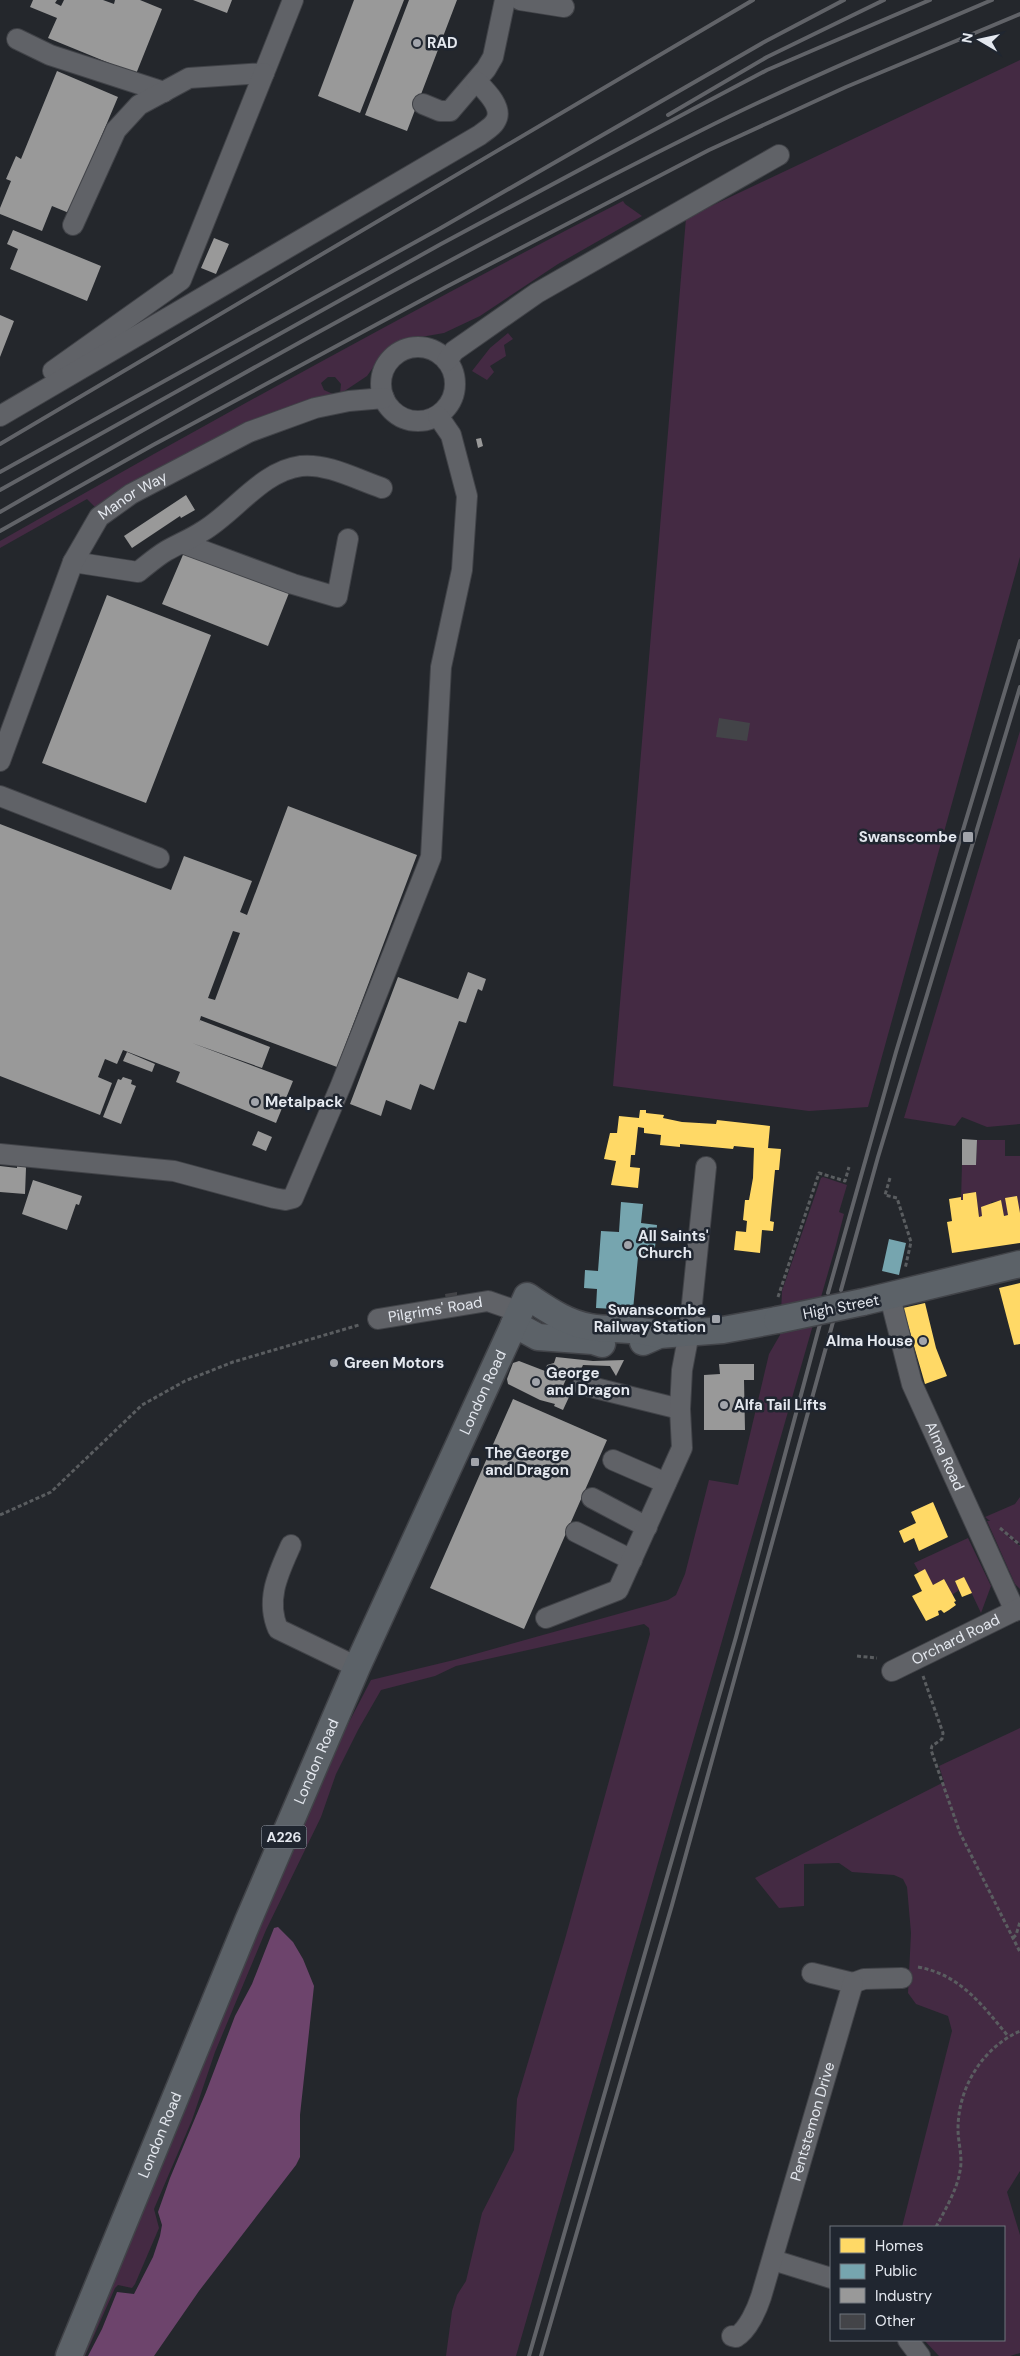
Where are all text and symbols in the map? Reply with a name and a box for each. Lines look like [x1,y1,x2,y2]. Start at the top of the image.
north arrow [955,15,1005,65]
text: N [957,32,977,44]
place label: RAD [427,33,458,53]
marker: RAD [411,37,423,49]
street label: Manor Way [94,466,171,524]
place label: Swanscombe [859,827,957,847]
marker: Swanscombe [961,830,975,844]
place label: Metalpack [265,1092,343,1112]
marker: Metalpack [249,1096,261,1108]
place label: All Saints' Church [638,1226,709,1263]
marker: All Saints' Church [622,1239,634,1251]
street label: High Street [801,1290,881,1324]
street label: Pilgrims' Road [387,1292,484,1327]
place label: Swanscombe Railway Station [594,1300,706,1337]
marker: Swanscombe Railway Station [710,1313,722,1325]
place label: Alma House [826,1331,913,1351]
marker: Alma House [917,1335,929,1347]
street label: London Road [455,1347,511,1438]
place label: Green Motors [344,1353,444,1373]
marker: Green Motors [328,1357,340,1369]
place label: George and Dragon [546,1363,630,1400]
marker: George and Dragon [530,1376,542,1388]
place label: Alfa Tail Lifts [734,1395,827,1415]
marker: Alfa Tail Lifts [718,1399,730,1411]
street label: Alma Road [920,1418,969,1494]
place label: The George and Dragon [485,1443,569,1480]
marker: The George and Dragon [469,1456,481,1468]
street label: Orchard Road [908,1609,1003,1670]
street label: London Road [289,1716,344,1807]
road number: A226 [262,1825,306,1848]
street label: Pentstemon Drive [786,2060,839,2183]
street label: London Road [133,2089,187,2181]
legend [830,2226,1005,2341]
text: Homes [875,2236,924,2256]
text: Public [875,2261,917,2281]
text: Industry [875,2286,933,2306]
text: Other [875,2311,916,2331]

